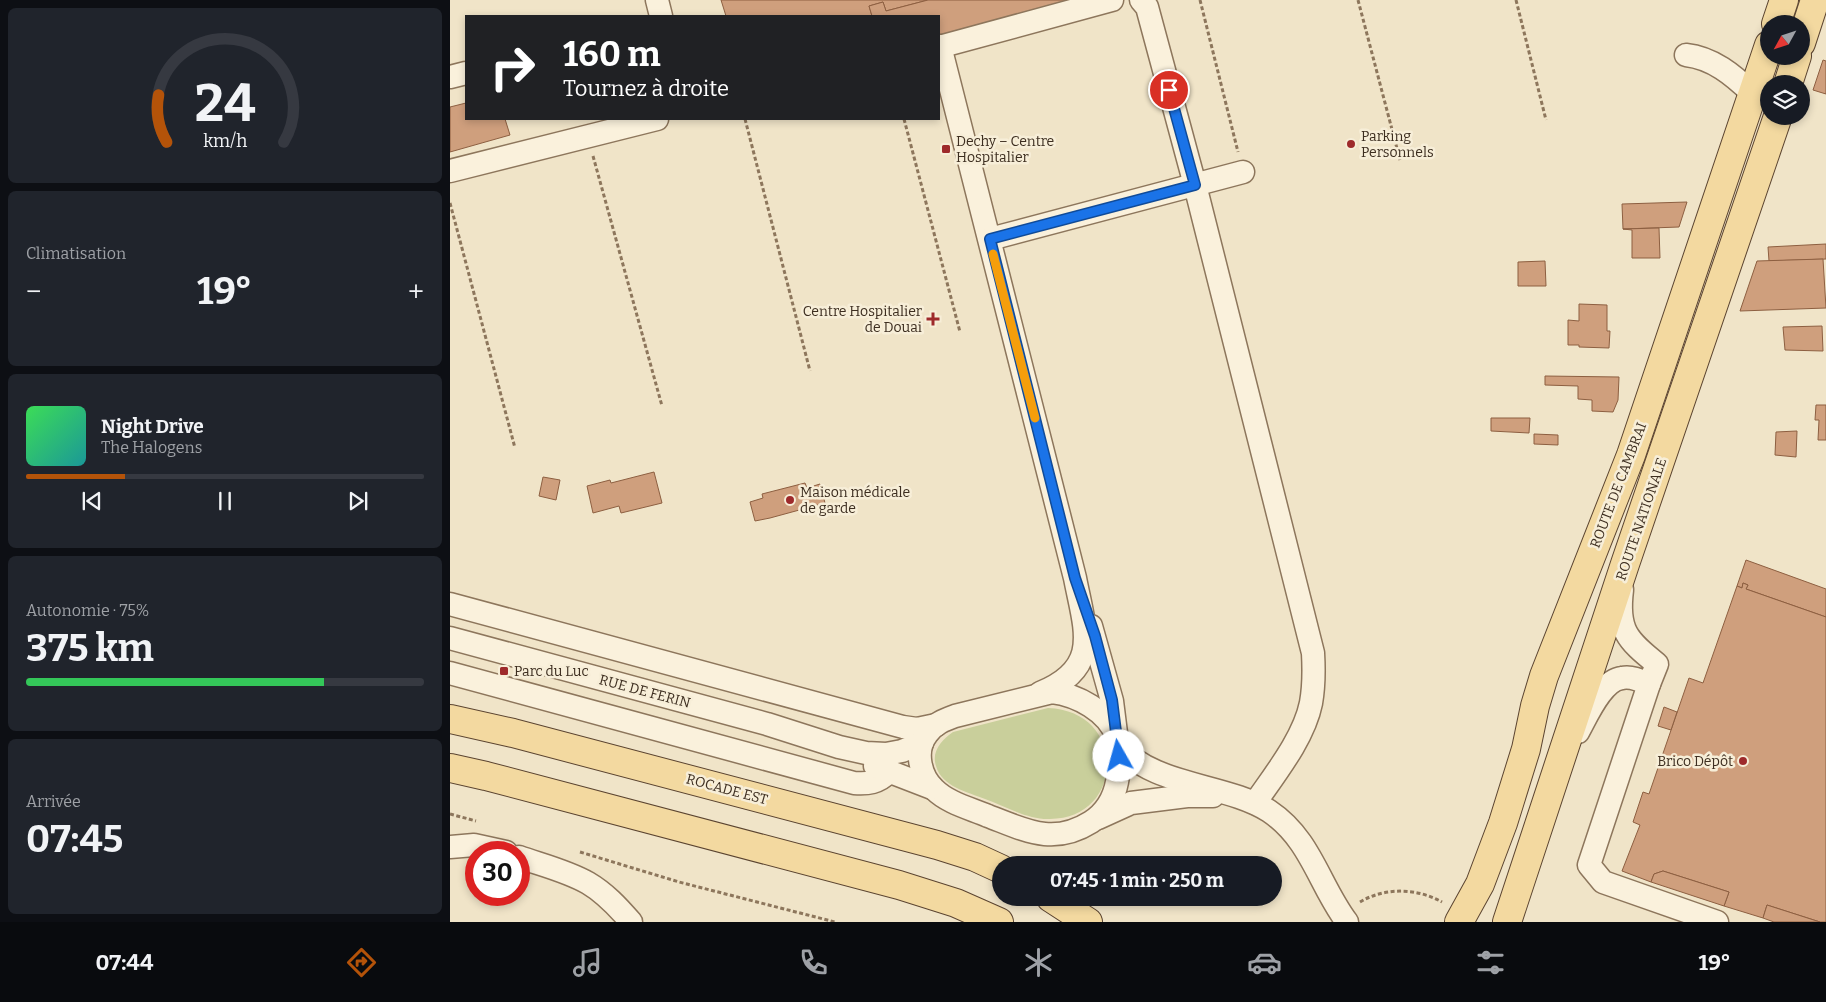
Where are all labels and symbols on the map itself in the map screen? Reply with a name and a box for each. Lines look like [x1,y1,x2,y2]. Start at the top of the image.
north arrow [1760,15,1810,65]
pin [1148,69,1190,111]
place label: Parking Personnels [1361,128,1434,161]
place label: Dechy – Centre Hospitalier [956,133,1054,166]
marker: Parking Personnels [1345,138,1357,150]
marker: Dechy – Centre Hospitalier [940,143,952,155]
place label: Centre Hospitalier de Douai [803,303,922,336]
marker: Centre Hospitalier de Douai [926,312,940,326]
street label: ROUTE DE CAMBRAI [1587,420,1650,550]
street label: ROUTE NATIONALE [1613,456,1670,583]
place label: Maison médicale de garde [800,484,910,517]
marker: Maison médicale de garde [784,494,796,506]
place label: Parc du Luc [514,663,589,680]
marker: Parc du Luc [498,665,510,677]
street label: RUE DE FERIN [597,671,692,712]
position arrow [1092,729,1144,781]
place label: Brico Dépôt [1657,753,1733,770]
marker: Brico Dépôt [1737,755,1749,767]
street label: ROCADE EST [684,770,770,809]
speed limit sign: 30 [465,841,530,906]

